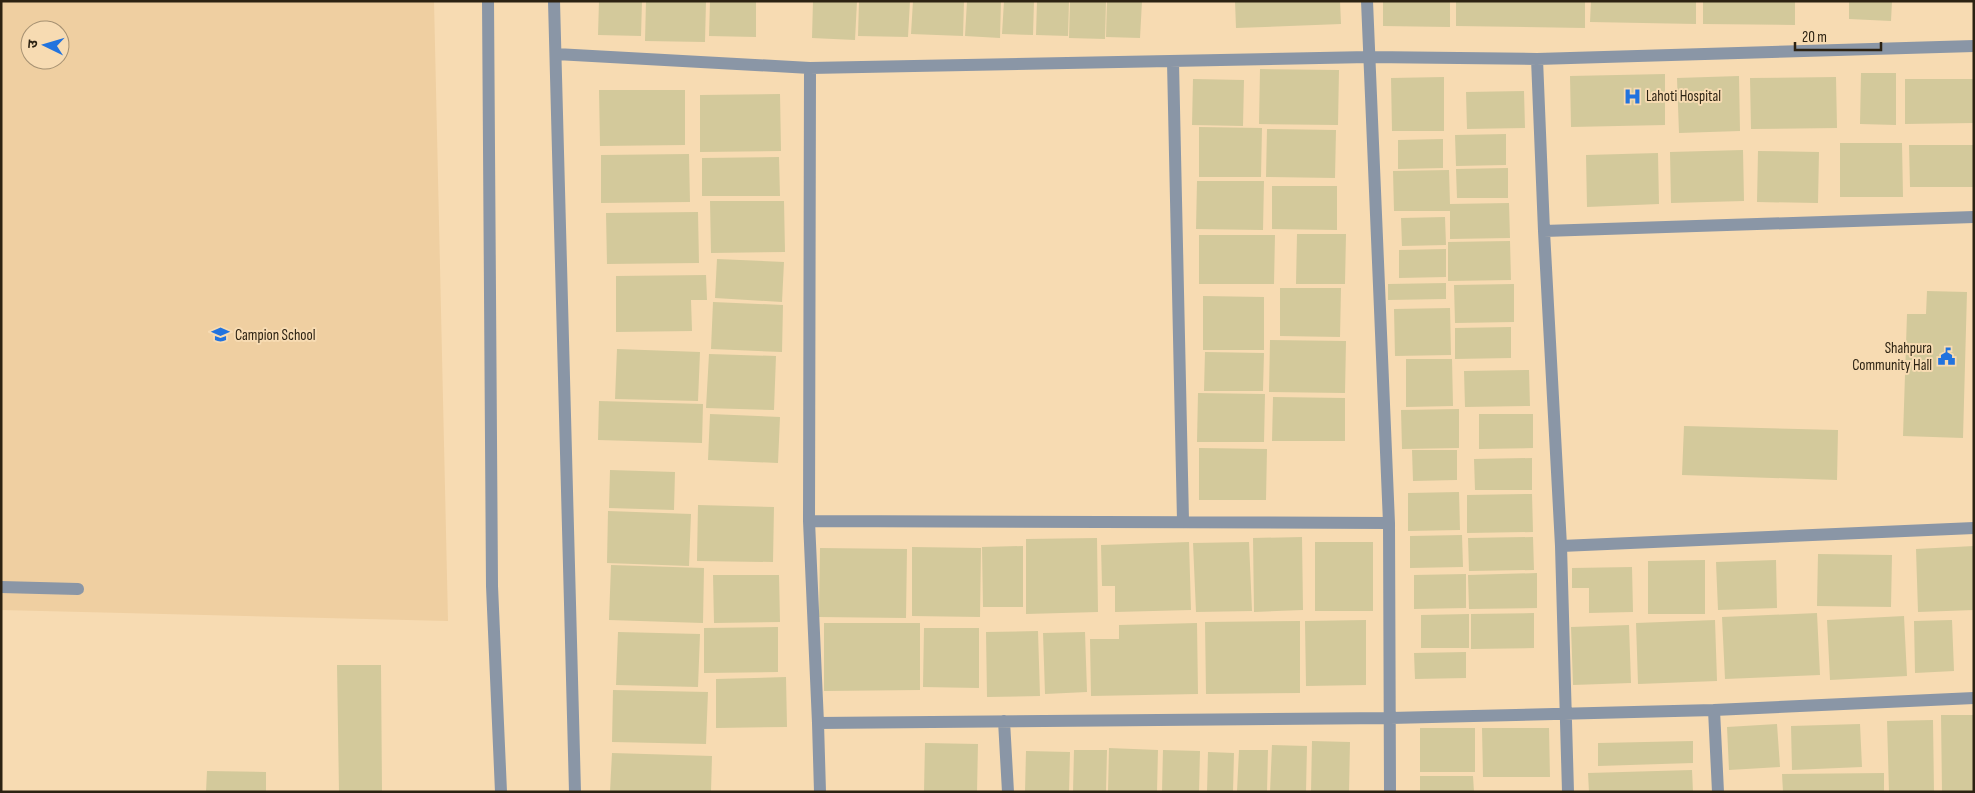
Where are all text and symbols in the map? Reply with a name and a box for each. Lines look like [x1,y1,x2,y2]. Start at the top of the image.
north arrow [20,20,70,70]
scale bar [1795,20,1881,52]
text: 20 m [1802,28,1827,47]
text: उ [24,38,41,49]
hospital icon: Lahoti Hospital [1622,86,1642,106]
place label: Lahoti Hospital [1646,87,1721,106]
school or university icon: Campion School [211,325,231,345]
place label: Campion School [235,326,316,345]
place label: Shahpura Community Hall [1852,339,1932,375]
public building icon: Shahpura Community Hall [1936,347,1956,367]

